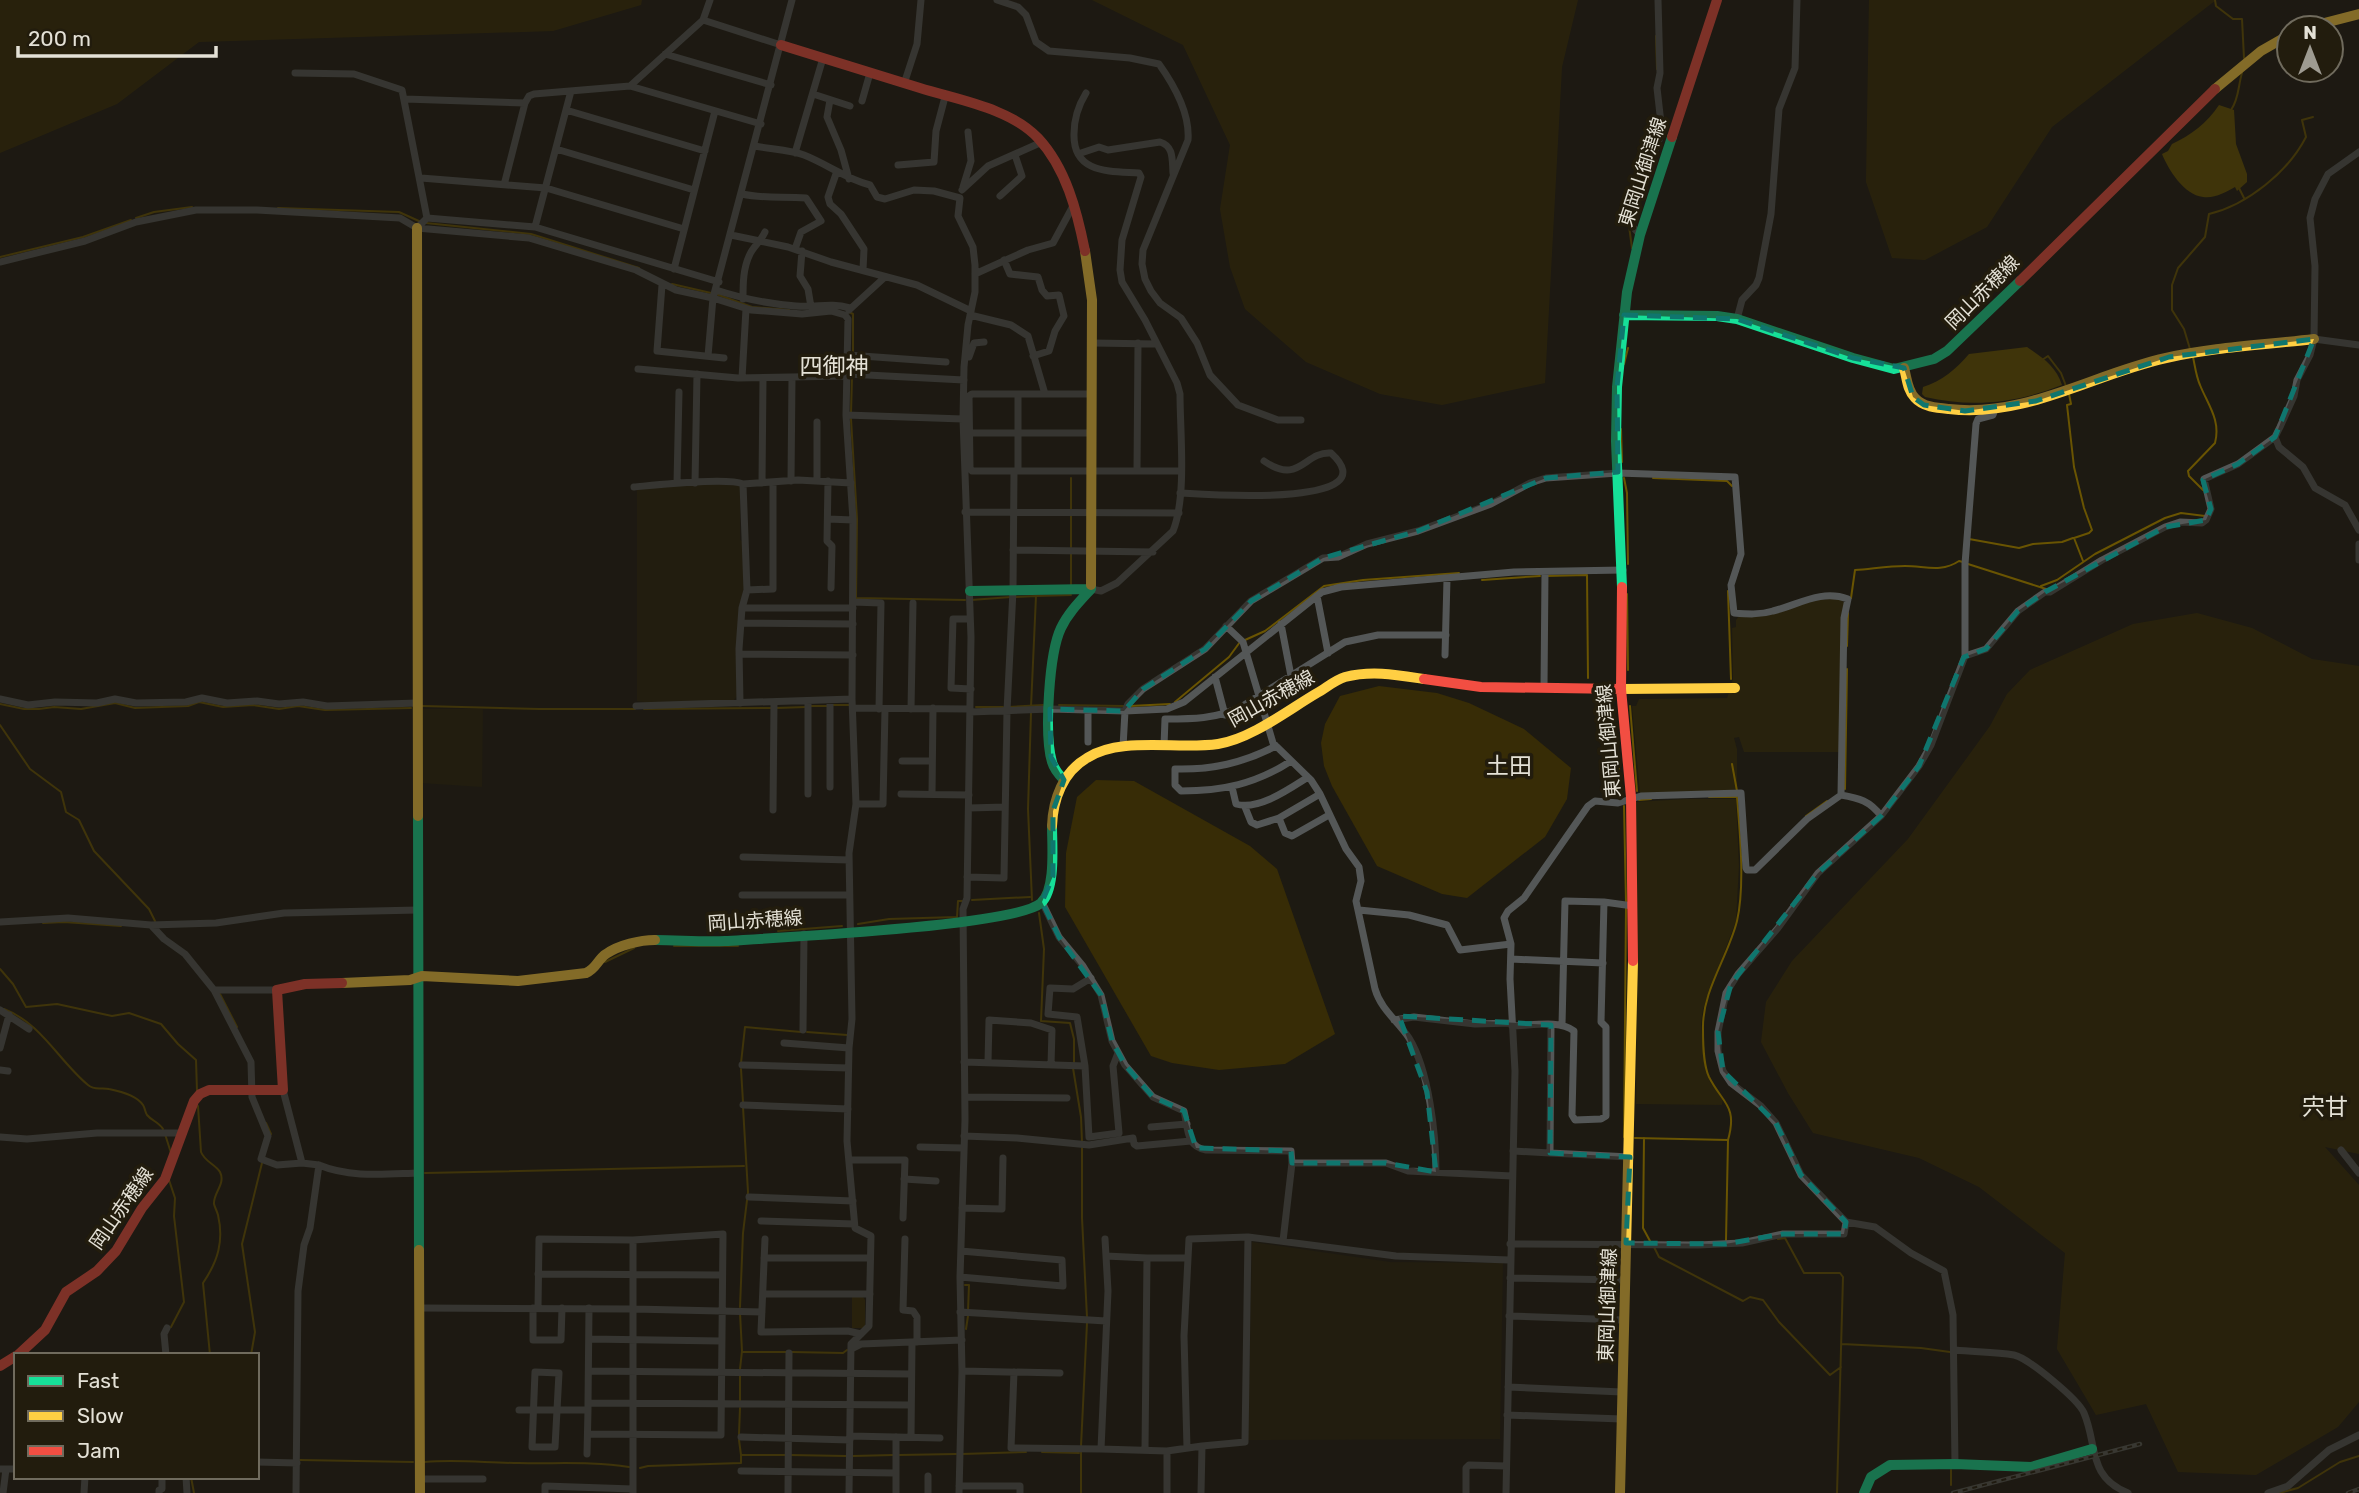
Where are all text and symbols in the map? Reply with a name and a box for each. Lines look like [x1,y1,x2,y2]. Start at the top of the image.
scale bar [18,14,215,58]
north arrow [2275,14,2345,84]
text: N [2303,21,2317,44]
text: 200 m [28,26,91,51]
street label: 東岡山御津線 [1614,114,1671,230]
street label: 岡山赤穂線 [1941,251,2024,334]
district label: 四御神 [800,352,869,380]
street label: 岡山赤穂線 [1224,665,1318,732]
street label: 東岡山御津線 [1592,683,1625,799]
district label: 土田 [1486,752,1532,780]
street label: 岡山赤穂線 [707,906,803,935]
district label: 宍甘 [2302,1093,2348,1121]
street label: 岡山赤穂線 [85,1163,158,1254]
street label: 東岡山御津線 [1594,1248,1621,1362]
legend [14,1353,259,1479]
text: Fast [77,1368,119,1393]
text: Slow [77,1403,124,1428]
text: Jam [77,1438,121,1463]

